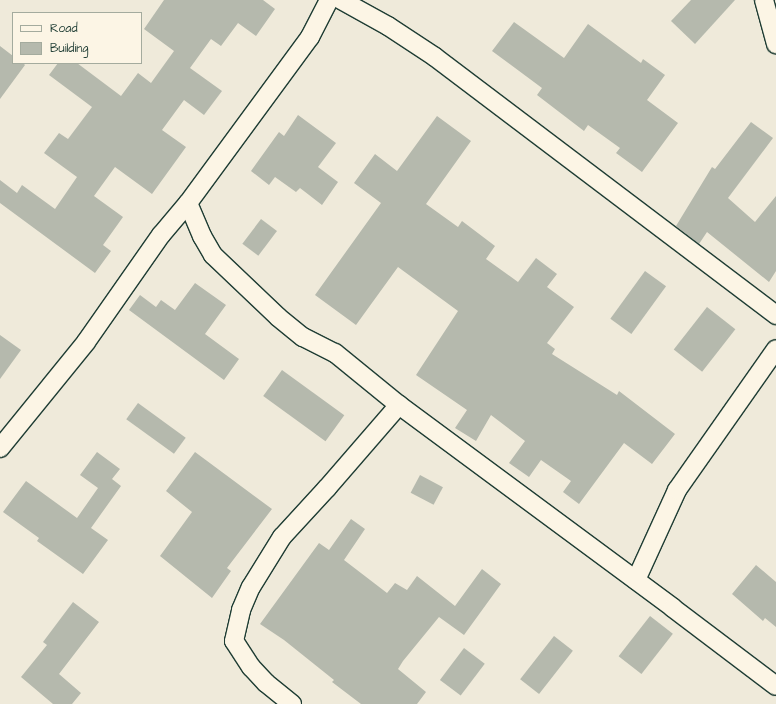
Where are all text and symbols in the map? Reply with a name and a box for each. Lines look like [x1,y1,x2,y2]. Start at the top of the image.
legend [12,12,142,64]
text: Road [50,20,78,37]
text: Building [50,40,88,57]

